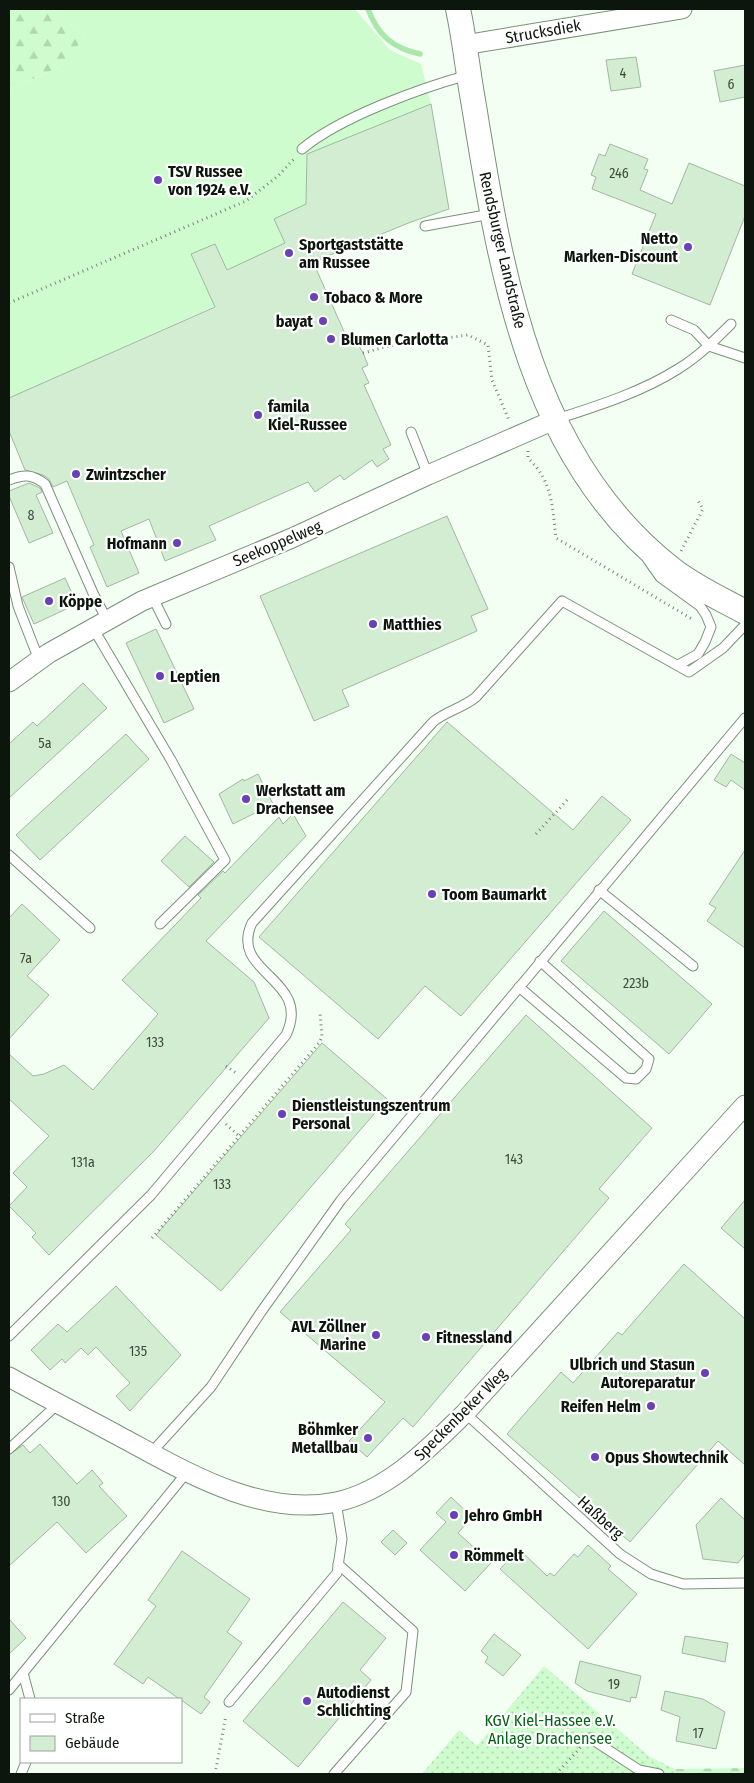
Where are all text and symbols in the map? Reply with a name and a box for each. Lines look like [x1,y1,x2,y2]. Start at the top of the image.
street label: Strucksdiek [504,15,583,47]
house number: 4 [620,65,627,82]
house number: 6 [728,76,735,93]
place label: TSV Russee von 1924 e.V. [167,162,252,199]
house number: 246 [609,165,629,182]
street label: Rendsburger Landstraße [475,170,530,330]
marker: TSV Russee von 1924 e.V. [152,174,164,186]
place label: Netto Marken-Discount [564,229,678,266]
place label: Sportgaststätte am Russee [299,235,403,272]
marker: Netto Marken-Discount [682,241,694,253]
marker: Sportgaststätte am Russee [283,247,295,259]
place label: Tobaco & More [324,288,423,307]
marker: Tobaco & More [308,291,320,303]
place label: bayat [276,312,313,331]
marker: bayat [317,315,329,327]
place label: Blumen Carlotta [341,330,449,349]
marker: Blumen Carlotta [325,333,337,345]
place label: famila Kiel-Russee [268,397,347,434]
marker: famila Kiel-Russee [252,409,264,421]
place label: Zwintzscher [86,465,166,484]
marker: Zwintzscher [70,468,82,480]
house number: 8 [28,507,35,524]
street label: Seekoppelweg [230,516,325,571]
place label: Hofmann [107,534,167,553]
marker: Hofmann [171,537,183,549]
place label: Köppe [59,592,102,611]
marker: Köppe [43,595,55,607]
place label: Matthies [383,615,441,634]
marker: Matthies [367,618,379,630]
place label: Leptien [170,667,220,686]
marker: Leptien [154,670,166,682]
house number: 5a [38,735,52,752]
place label: Werkstatt am Drachensee [256,781,345,818]
marker: Werkstatt am Drachensee [240,793,252,805]
place label: Toom Baumarkt [442,885,547,904]
marker: Toom Baumarkt [426,888,438,900]
house number: 7a [20,950,32,967]
house number: 223b [623,975,649,992]
house number: 133 [146,1034,164,1051]
place label: Dienstleistungszentrum Personal [292,1096,450,1133]
marker: Dienstleistungszentrum Personal [276,1108,288,1120]
house number: 143 [505,1151,523,1168]
house number: 131a [71,1154,95,1171]
house number: 133 [213,1176,231,1193]
place label: AVL Zöllner Marine [290,1317,366,1354]
place label: Fitnessland [436,1328,512,1347]
marker: AVL Zöllner Marine [370,1329,382,1341]
marker: Fitnessland [420,1331,432,1343]
house number: 135 [129,1343,147,1360]
place label: Ulbrich und Stasun Autoreparatur [570,1355,695,1392]
street label: Speckenbeker Weg [410,1364,511,1465]
marker: Ulbrich und Stasun Autoreparatur [699,1367,711,1379]
place label: Reifen Helm [561,1397,641,1416]
marker: Reifen Helm [645,1400,657,1412]
place label: Böhmker Metallbau [292,1420,358,1457]
marker: Böhmker Metallbau [362,1432,374,1444]
place label: Opus Showtechnik [605,1448,729,1467]
marker: Opus Showtechnik [589,1451,601,1463]
street label: Haßberg [574,1492,628,1543]
house number: 130 [51,1493,71,1510]
place label: Jehro GmbH [463,1506,542,1525]
marker: Jehro GmbH [448,1509,460,1521]
place label: Römmelt [464,1546,524,1565]
marker: Römmelt [448,1549,460,1561]
house number: 19 [608,1676,620,1693]
place label: Autodienst Schlichting [316,1683,391,1720]
marker: Autodienst Schlichting [301,1695,313,1707]
legend [20,1698,182,1763]
text: Straße [65,1709,105,1727]
park label: KGV Kiel-Hassee e.V. Anlage Drachensee [484,1711,616,1748]
house number: 17 [692,1725,704,1742]
text: Gebäude [65,1734,120,1752]

